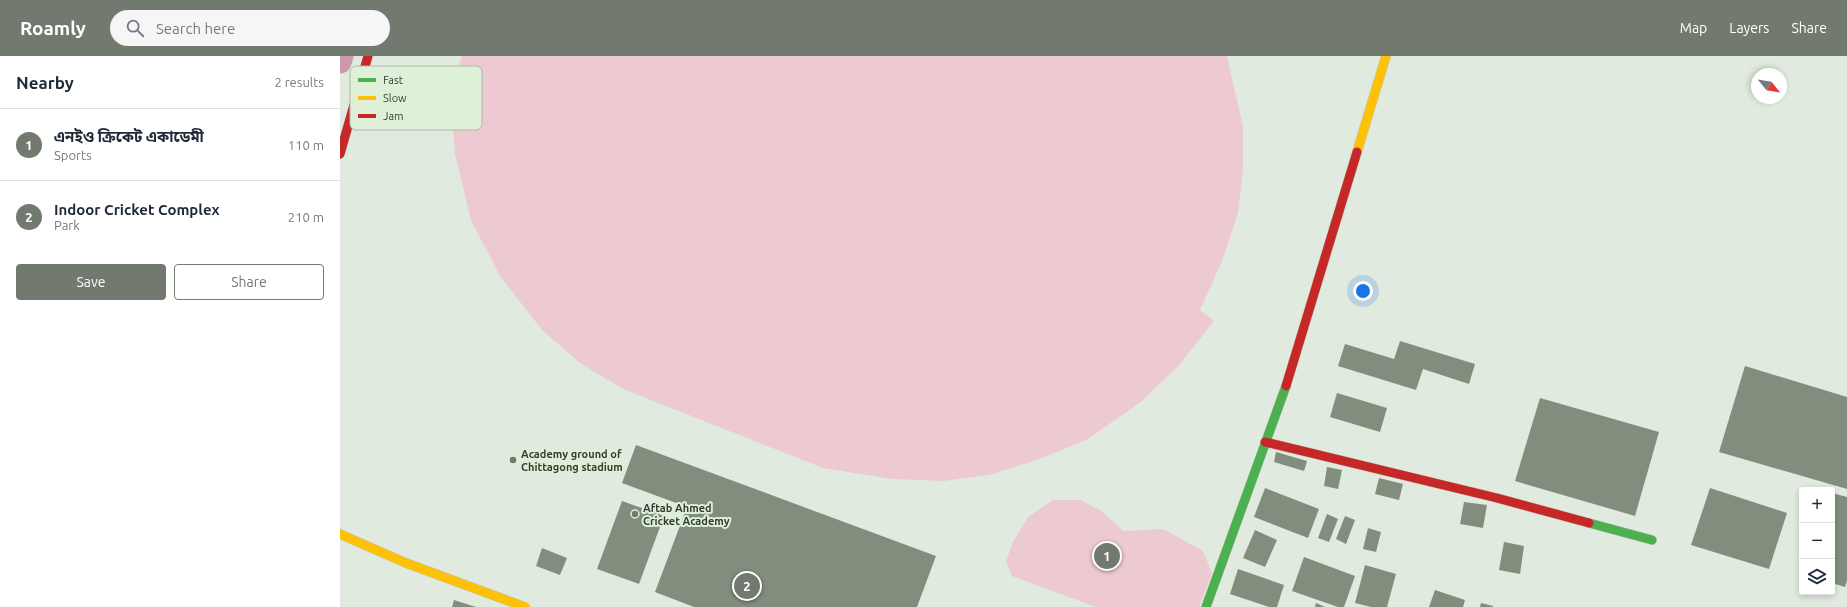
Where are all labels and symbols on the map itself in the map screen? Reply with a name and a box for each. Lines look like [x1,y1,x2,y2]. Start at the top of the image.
legend [350,66,482,130]
north arrow [1751,68,1787,104]
text: Fast [383,74,404,86]
text: Slow [383,92,407,104]
text: Jam [383,110,404,122]
your location [1353,281,1373,301]
place label: Academy ground of Chittagong stadium [521,448,623,473]
marker: Academy ground of Chittagong stadium [508,455,518,465]
place label: Aftab Ahmed Cricket Academy [643,502,730,527]
marker: Aftab Ahmed Cricket Academy [630,509,640,519]
pin: 1 [1094,541,1120,571]
pin: 2 [734,571,760,601]

